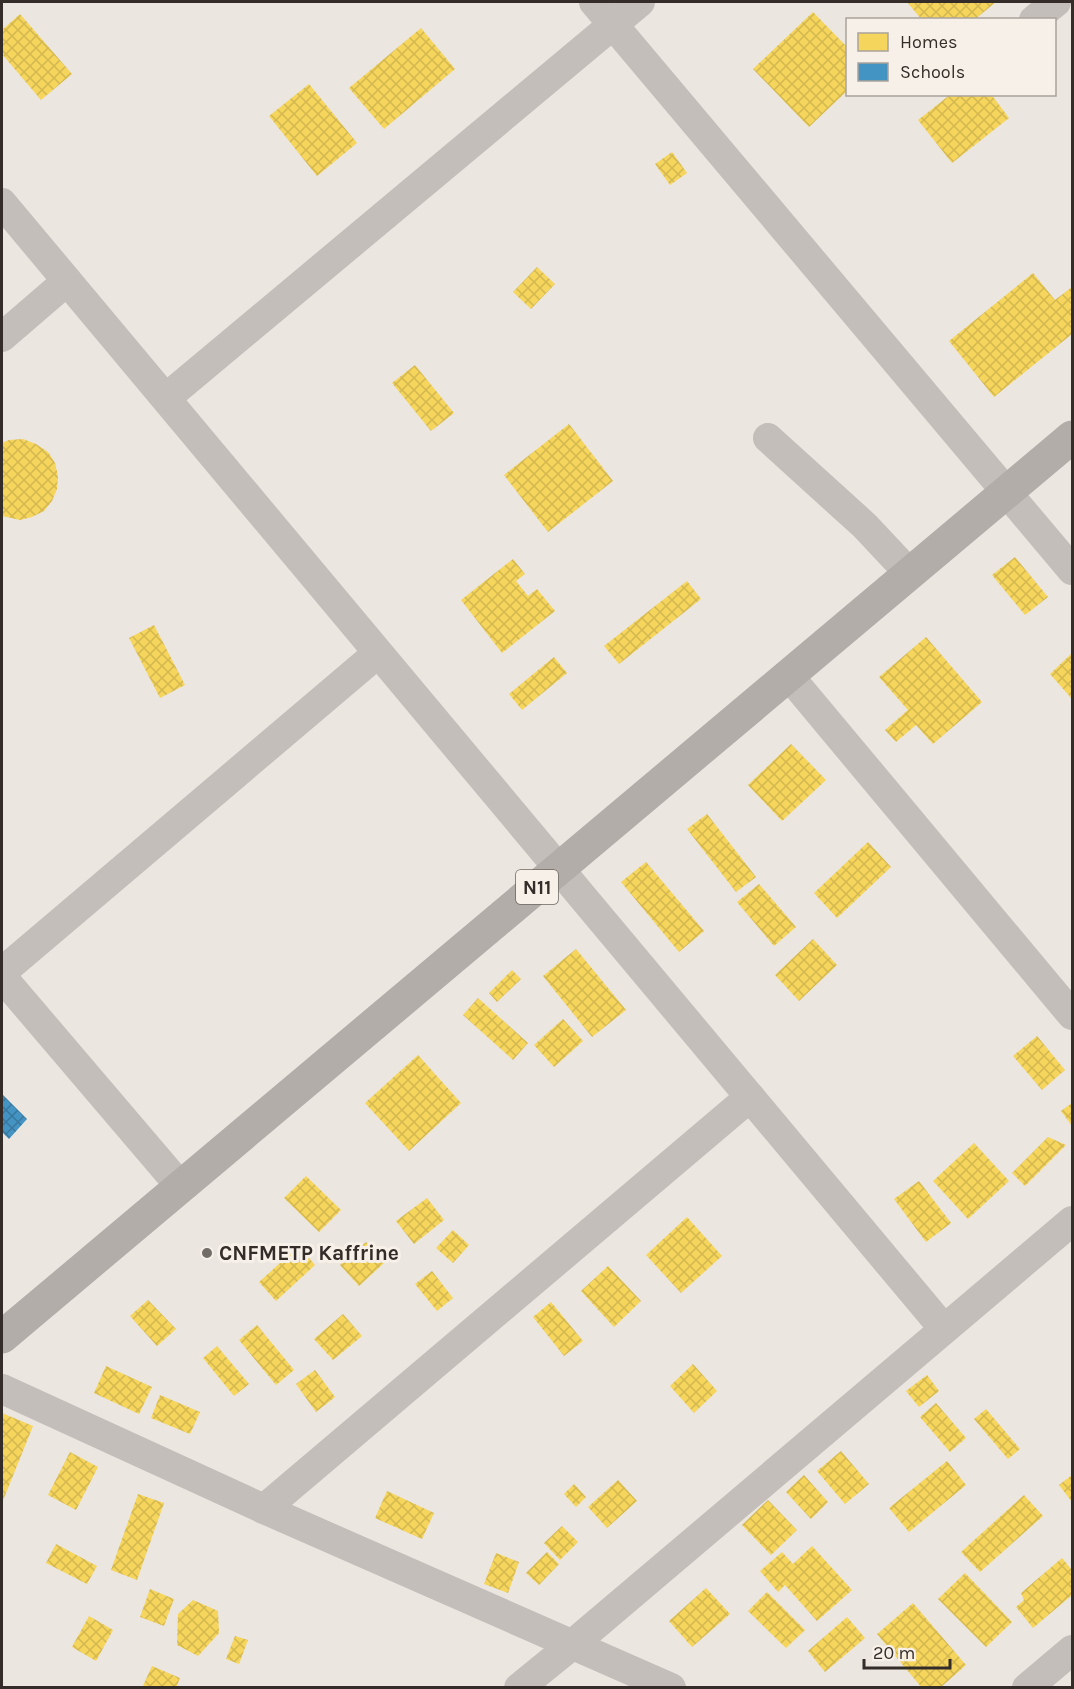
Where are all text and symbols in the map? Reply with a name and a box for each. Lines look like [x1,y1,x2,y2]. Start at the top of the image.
legend [846,18,1056,96]
text: Homes [900,31,957,53]
text: Schools [900,61,965,83]
road number: N11 [516,870,558,904]
place label: CNFMETP Kaffrine [219,1241,399,1265]
marker: CNFMETP Kaffrine [200,1246,214,1260]
scale bar [864,1632,950,1670]
text: 20 m [873,1642,915,1664]

